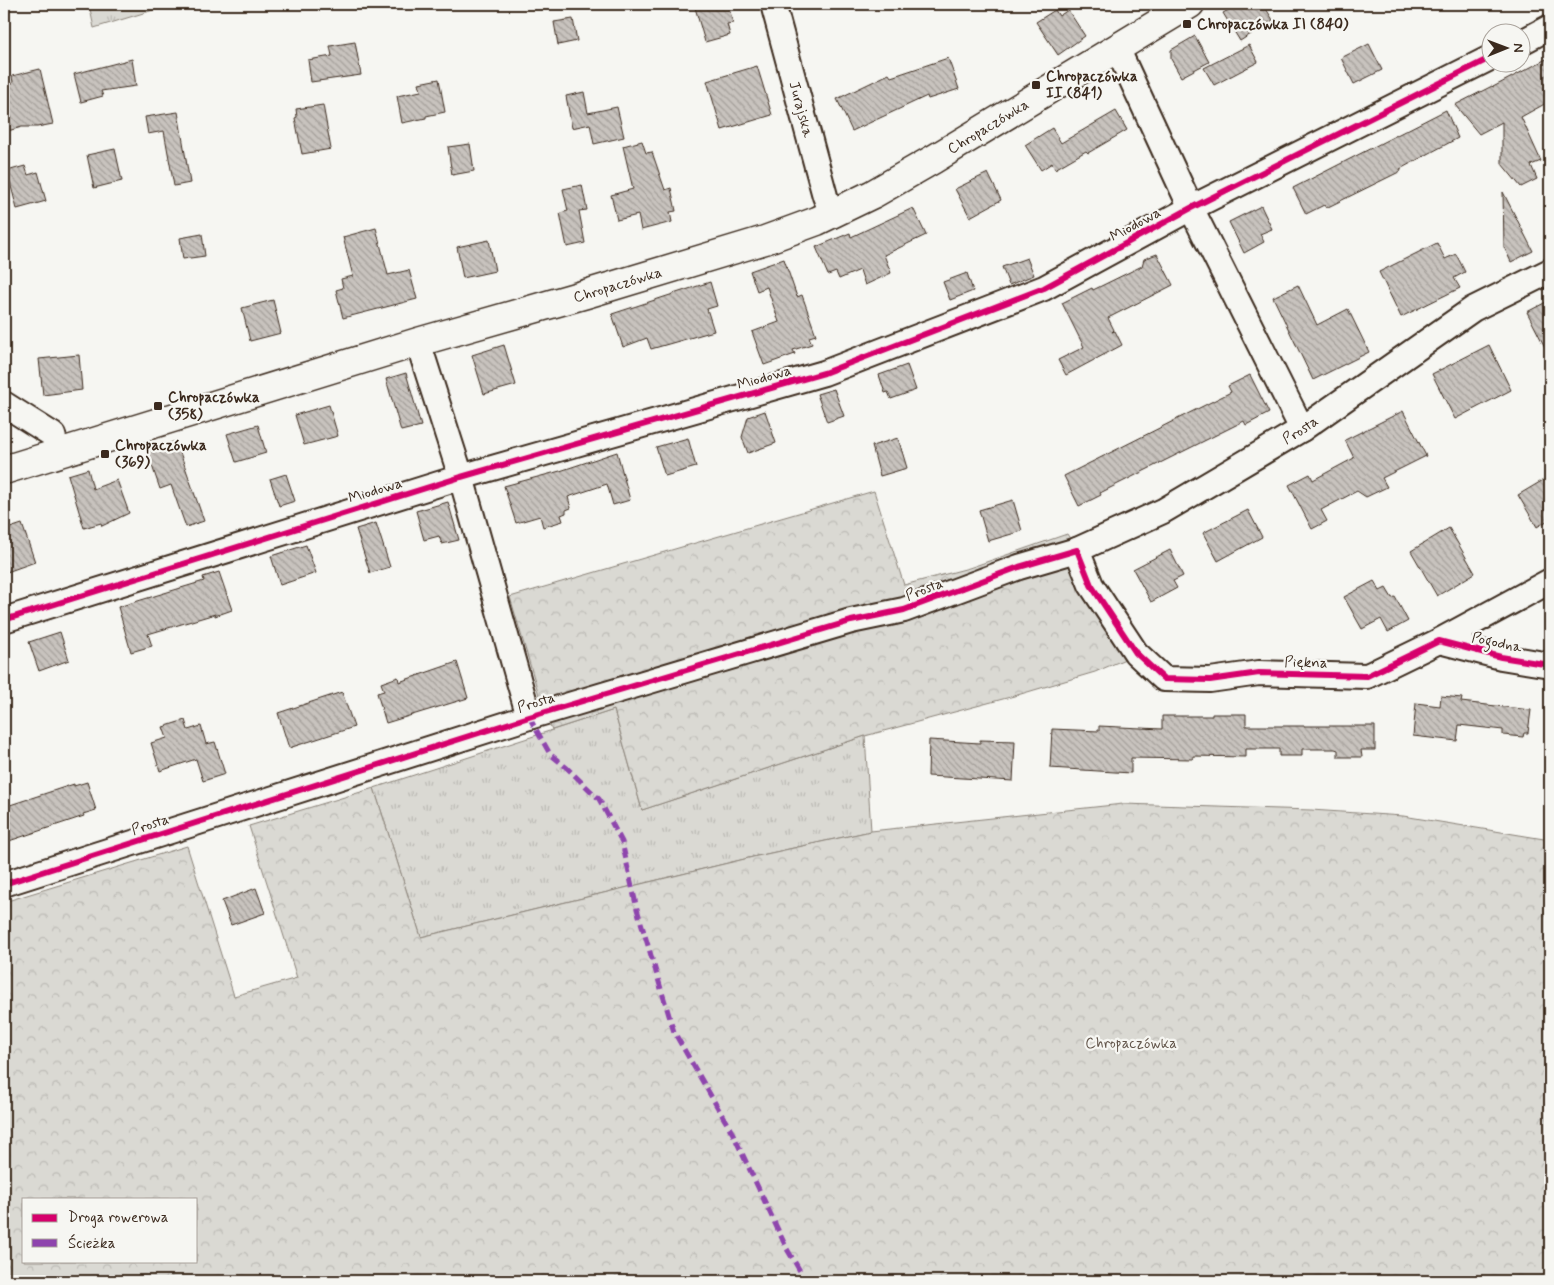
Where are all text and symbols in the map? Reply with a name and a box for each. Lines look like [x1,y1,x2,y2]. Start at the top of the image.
place label: Chropaczówka II (840) [1197,15,1349,35]
marker: Chropaczówka II (840) [1181,18,1193,30]
north arrow [1482,22,1532,72]
text: N [1509,43,1527,53]
place label: Chropaczówka II (841) [1046,67,1138,104]
street label: Jurajska [783,79,818,141]
marker: Chropaczówka II (841) [1030,79,1042,91]
street label: Chropaczówka [944,95,1033,159]
street label: Miodowa [1106,203,1165,247]
street label: Chropaczówka [571,263,665,308]
street label: Miodowa [735,361,794,395]
place label: Chropaczówka (358) [168,388,260,425]
marker: Chropaczówka (358) [152,400,164,412]
street label: Prosta [1279,412,1323,449]
place label: Chropaczówka (369) [115,436,207,473]
marker: Chropaczówka (369) [99,448,111,460]
street label: Miodowa [346,473,405,509]
street label: Prosta [903,574,946,606]
street label: Pogodna [1470,628,1525,659]
street label: Piękna [1284,653,1328,673]
street label: Prosta [515,688,558,718]
street label: Prosta [129,809,172,840]
park label: Chropaczówka [1085,1034,1177,1054]
legend [22,1198,198,1262]
text: Droga rowerowa [68,1208,169,1228]
text: Ścieżka [68,1233,116,1254]

